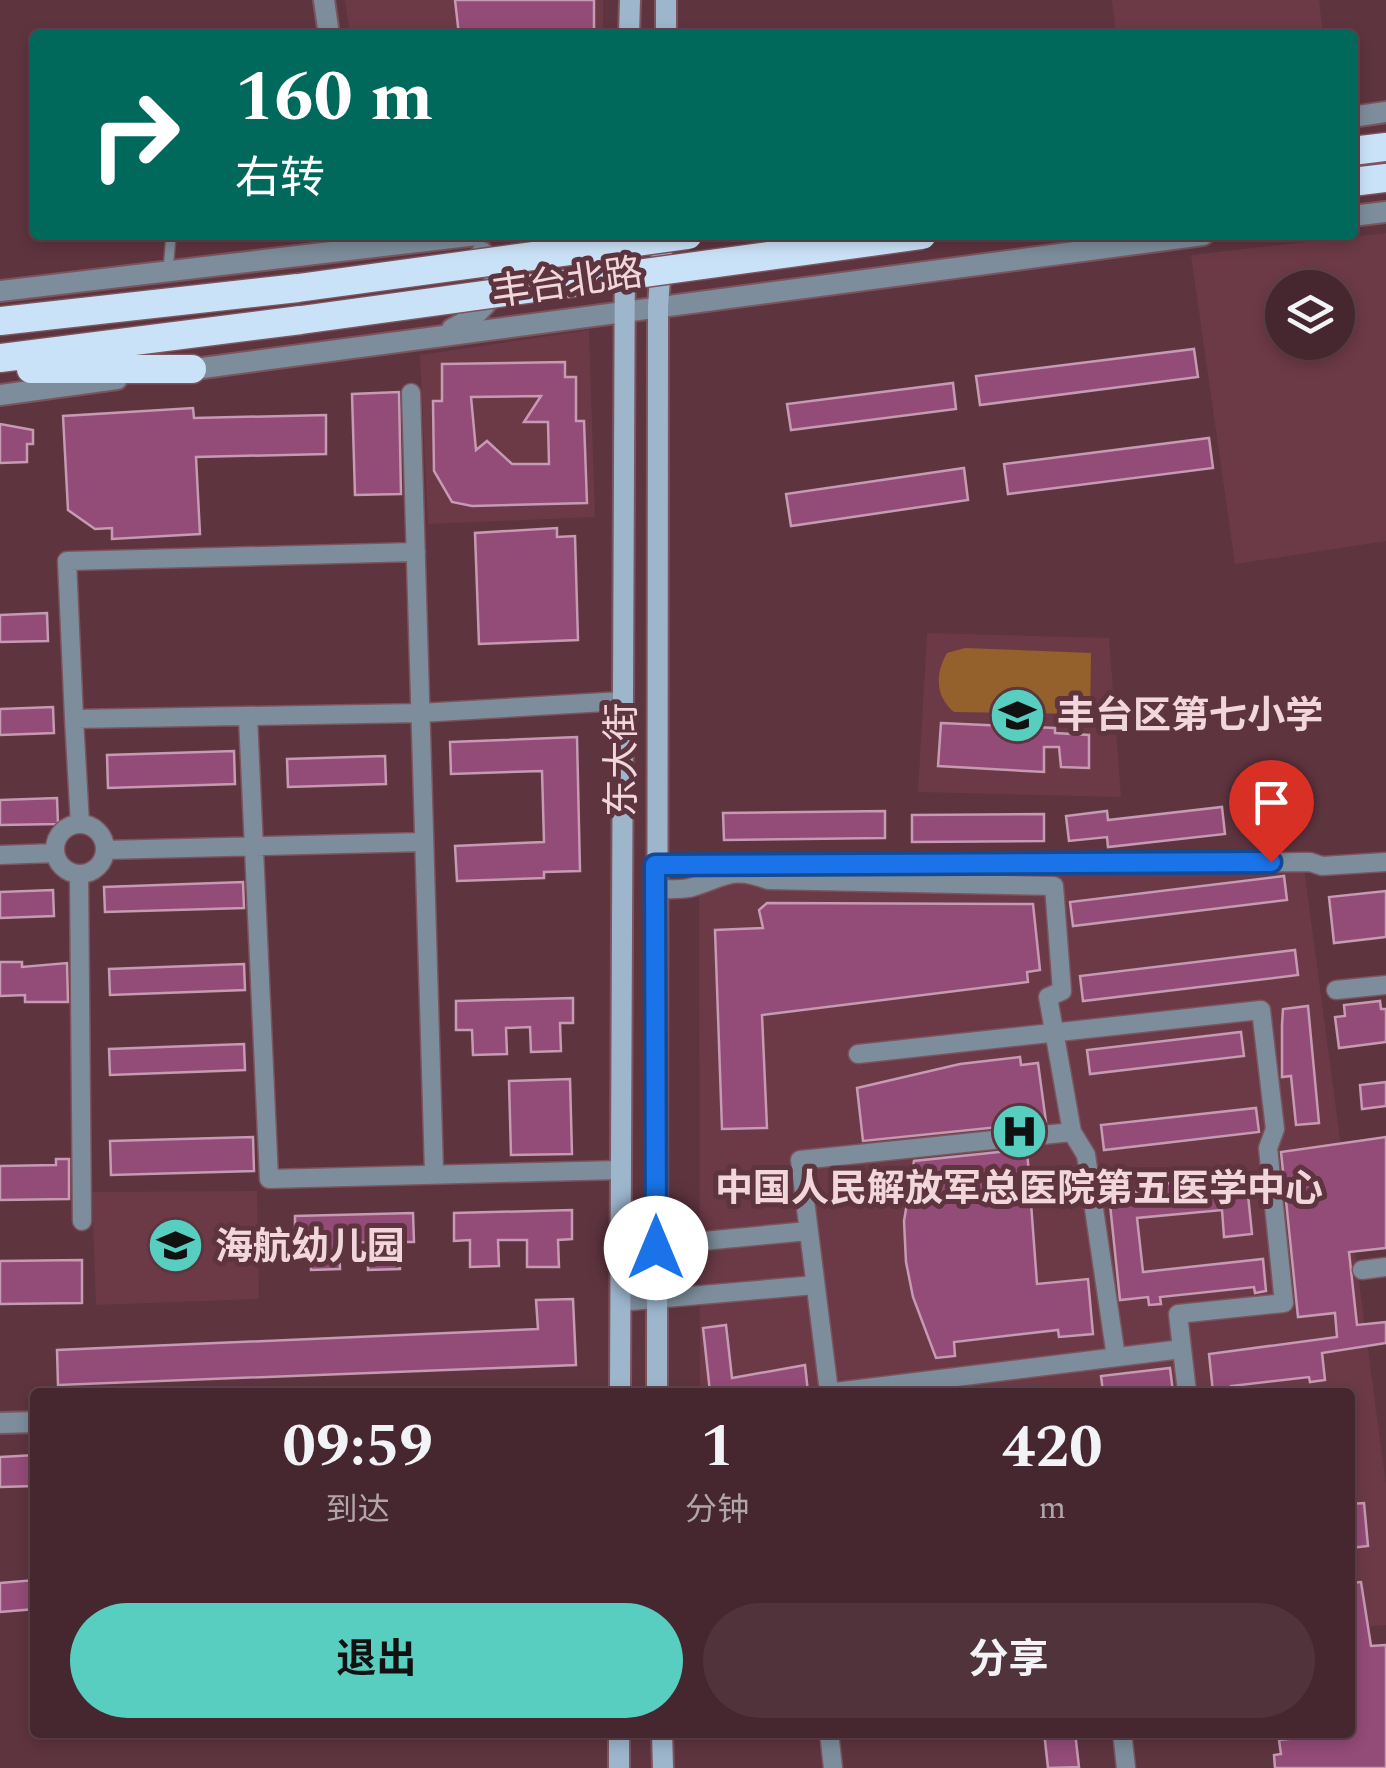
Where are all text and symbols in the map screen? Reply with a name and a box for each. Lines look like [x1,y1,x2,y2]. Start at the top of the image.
text: 160 m [235,45,433,151]
icon: right [70,70,200,200]
text: 右转 [235,145,325,214]
street label: 丰台北路 [488,245,647,323]
map controls [1265,270,1355,360]
button: layers [1265,270,1355,360]
school or university icon: 丰台区第七小学 [988,685,1048,745]
place label: 丰台区第七小学 [1057,688,1323,746]
street label: 东大街 [594,703,652,817]
pin [1229,760,1314,863]
icon: arrive [1244,775,1299,830]
hospital icon: 中国人民解放军总医院第五医学中心 [989,1101,1049,1161]
place label: 中国人民解放军总医院第五医学中心 [715,1161,1323,1219]
position arrow [604,1196,708,1300]
school or university icon: 海航幼儿园 [146,1216,206,1276]
place label: 海航幼儿园 [215,1219,405,1277]
text: 09:59 [282,1401,433,1493]
text: 1 [701,1401,734,1493]
text: 420 [1002,1402,1103,1494]
text: m [1038,1484,1066,1533]
text: 到达 [326,1486,390,1535]
text: 分钟 [685,1486,749,1535]
button: 退出 [70,1603,683,1718]
button: 分享 [703,1603,1315,1718]

